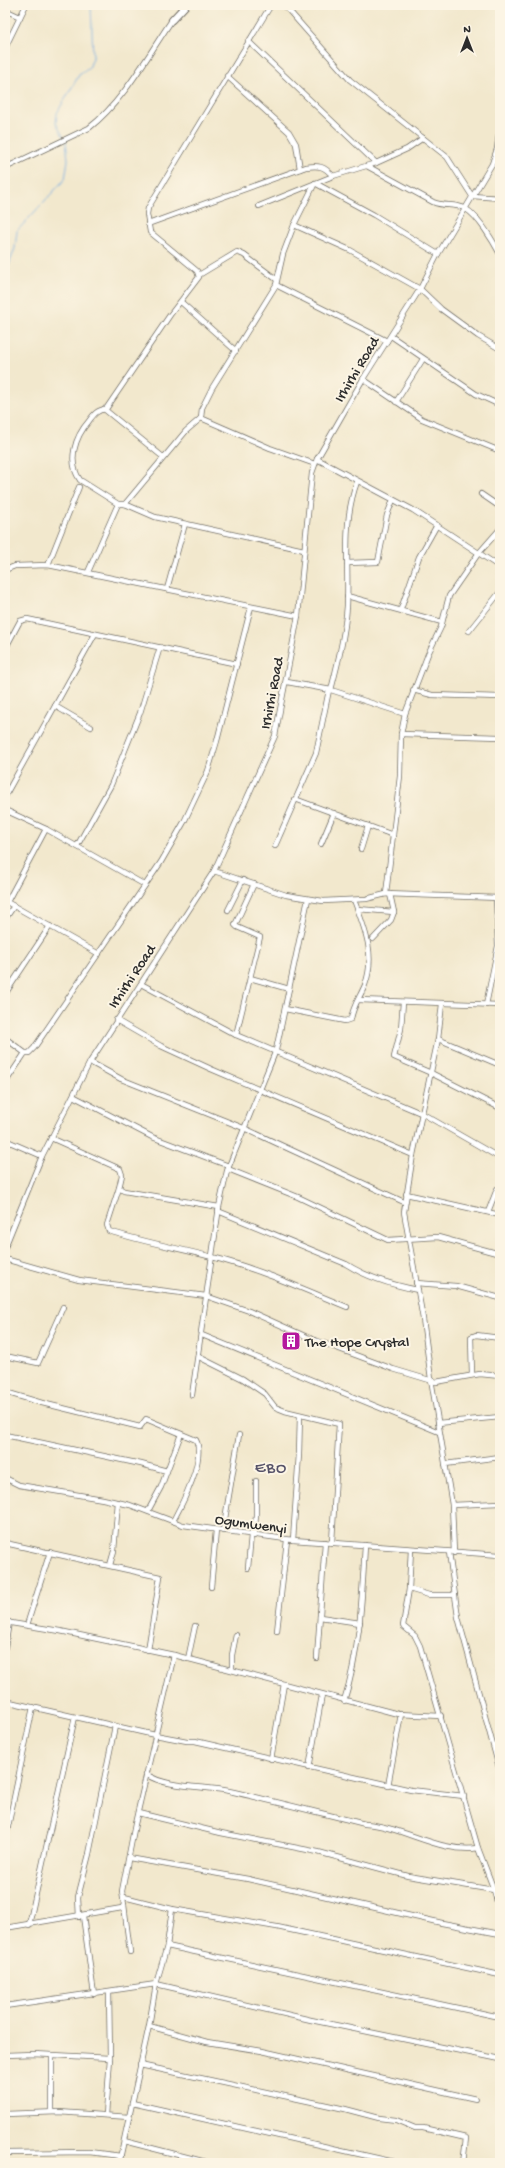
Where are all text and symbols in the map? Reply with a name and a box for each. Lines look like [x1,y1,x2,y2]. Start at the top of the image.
north arrow [447,18,487,58]
text: N [463,24,471,36]
street label: Irhirhi Road [331,333,385,406]
street label: Irhirhi Road [257,655,289,731]
street label: Irhirhi Road [105,941,161,1012]
building icon: The Hope Crystal [280,1330,302,1352]
place label: The Hope Crystal [304,1334,409,1352]
district label: EBO [255,1459,287,1479]
street label: Ogumwenyi [214,1511,288,1539]

